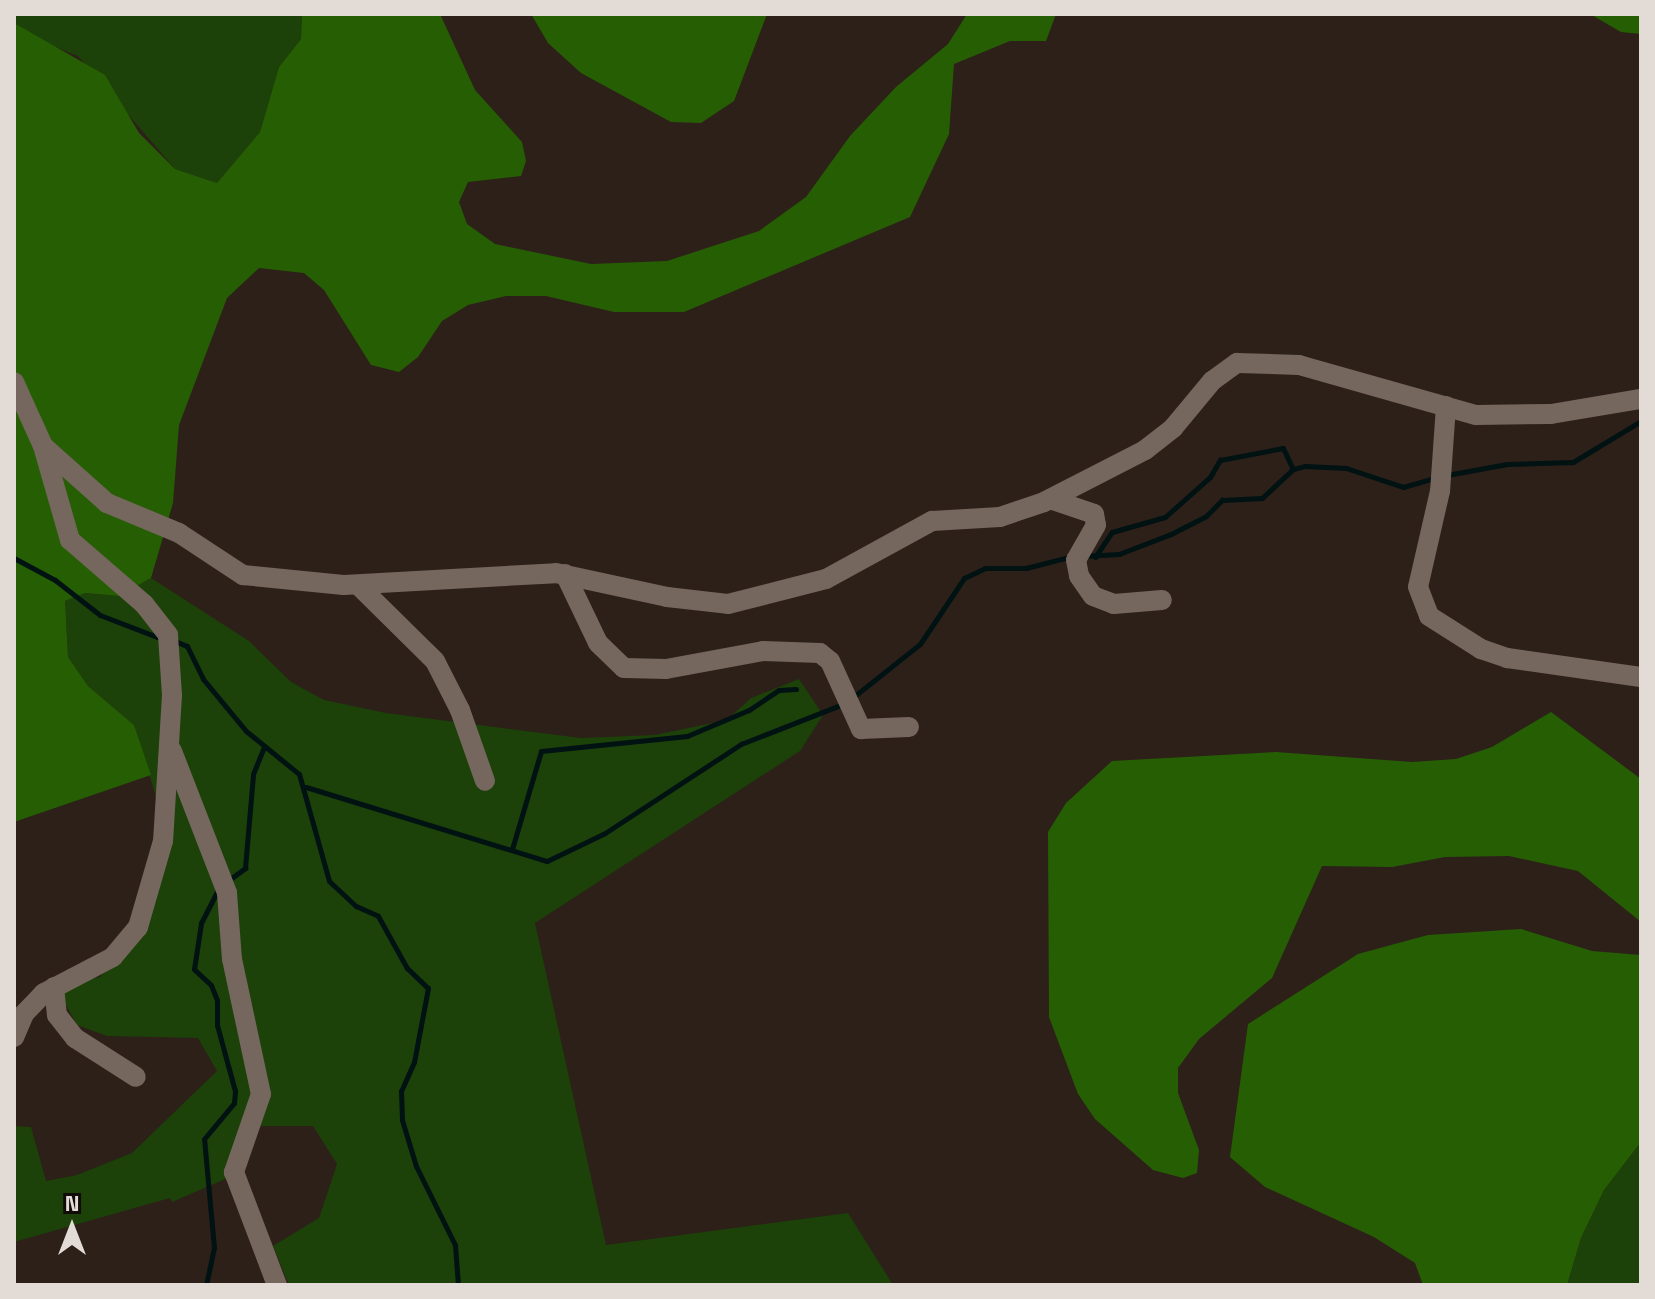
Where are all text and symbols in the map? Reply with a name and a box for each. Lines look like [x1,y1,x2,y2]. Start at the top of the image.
north arrow [32,1187,112,1267]
text: N [65,1189,79,1217]

